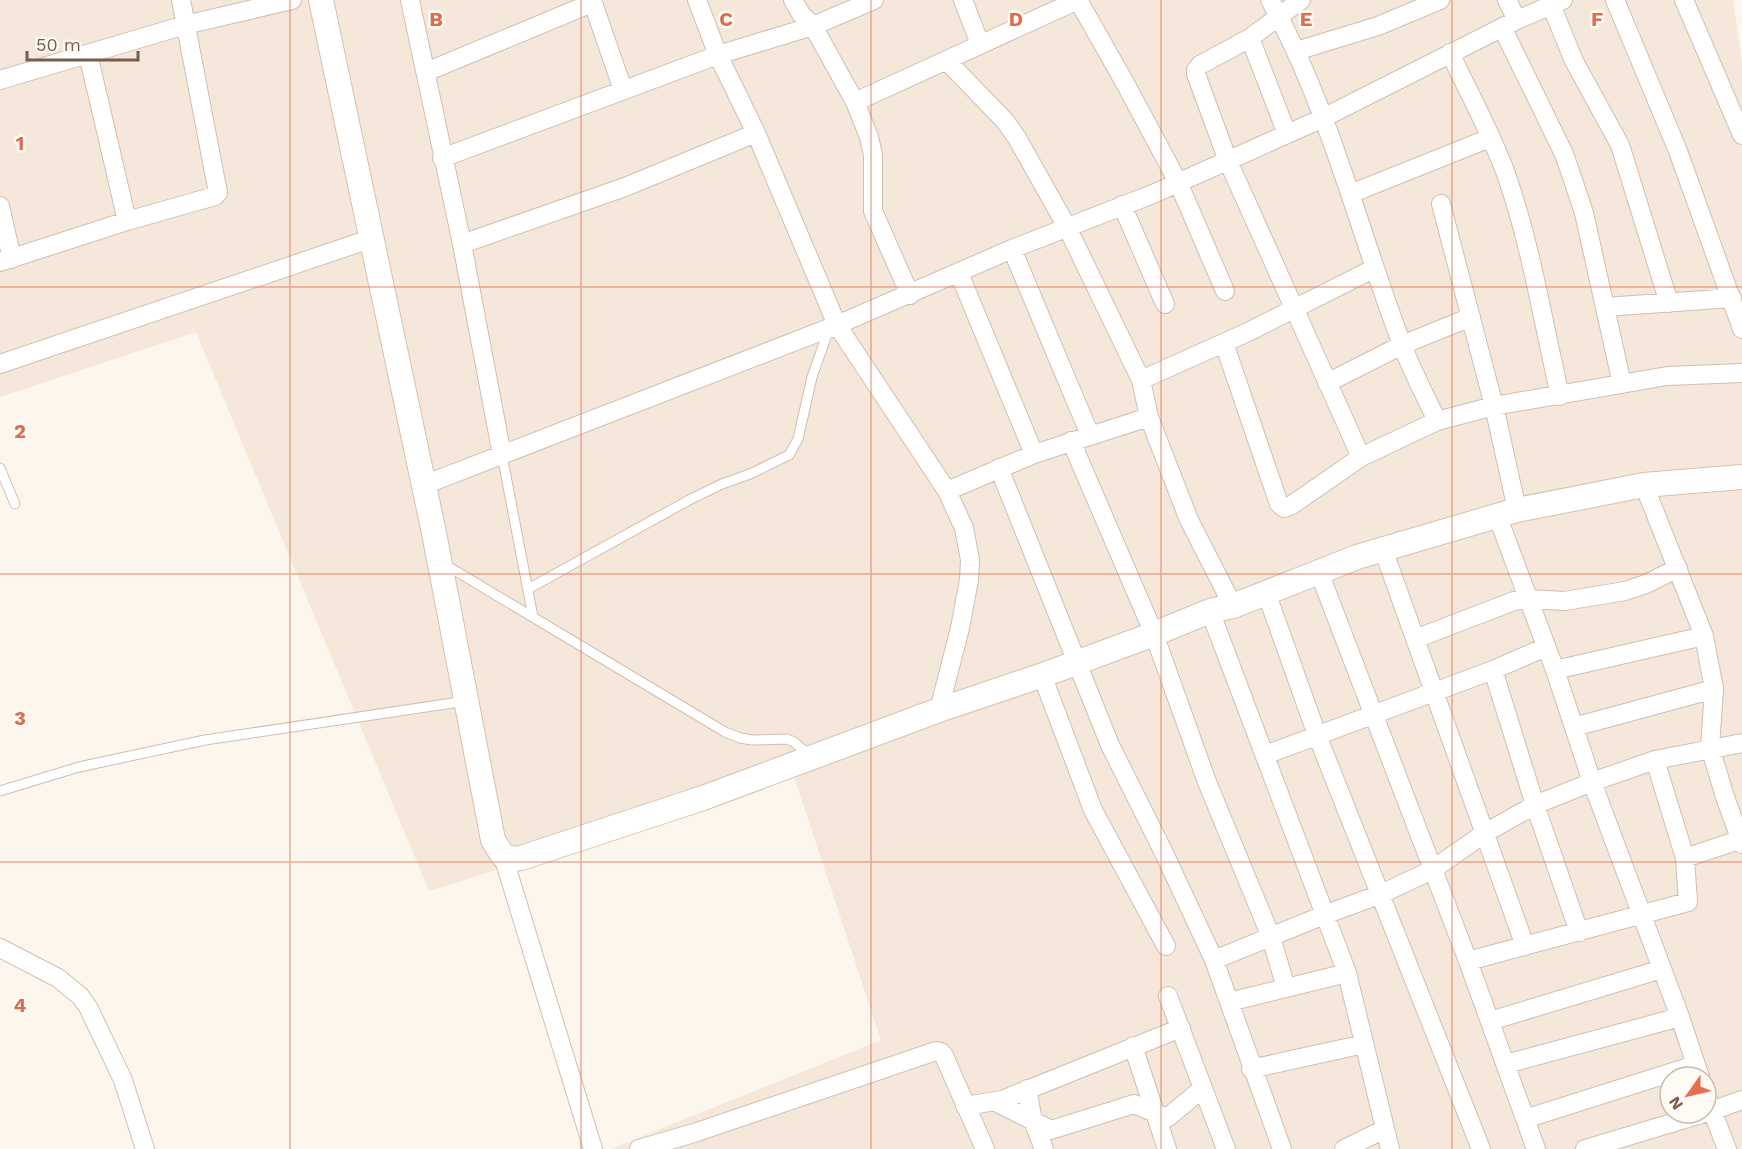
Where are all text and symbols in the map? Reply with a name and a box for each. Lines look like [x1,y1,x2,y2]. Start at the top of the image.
text: B [429,7,443,31]
text: C [719,7,733,31]
text: D [1009,7,1023,31]
text: E [1300,7,1312,31]
text: F [1591,7,1603,31]
scale bar [27,24,138,62]
text: 50 m [36,34,81,55]
text: 1 [16,131,24,155]
text: 2 [14,419,26,443]
text: 3 [14,706,26,730]
text: 4 [14,993,27,1017]
north arrow [1658,1065,1718,1125]
text: N [1665,1093,1687,1113]

